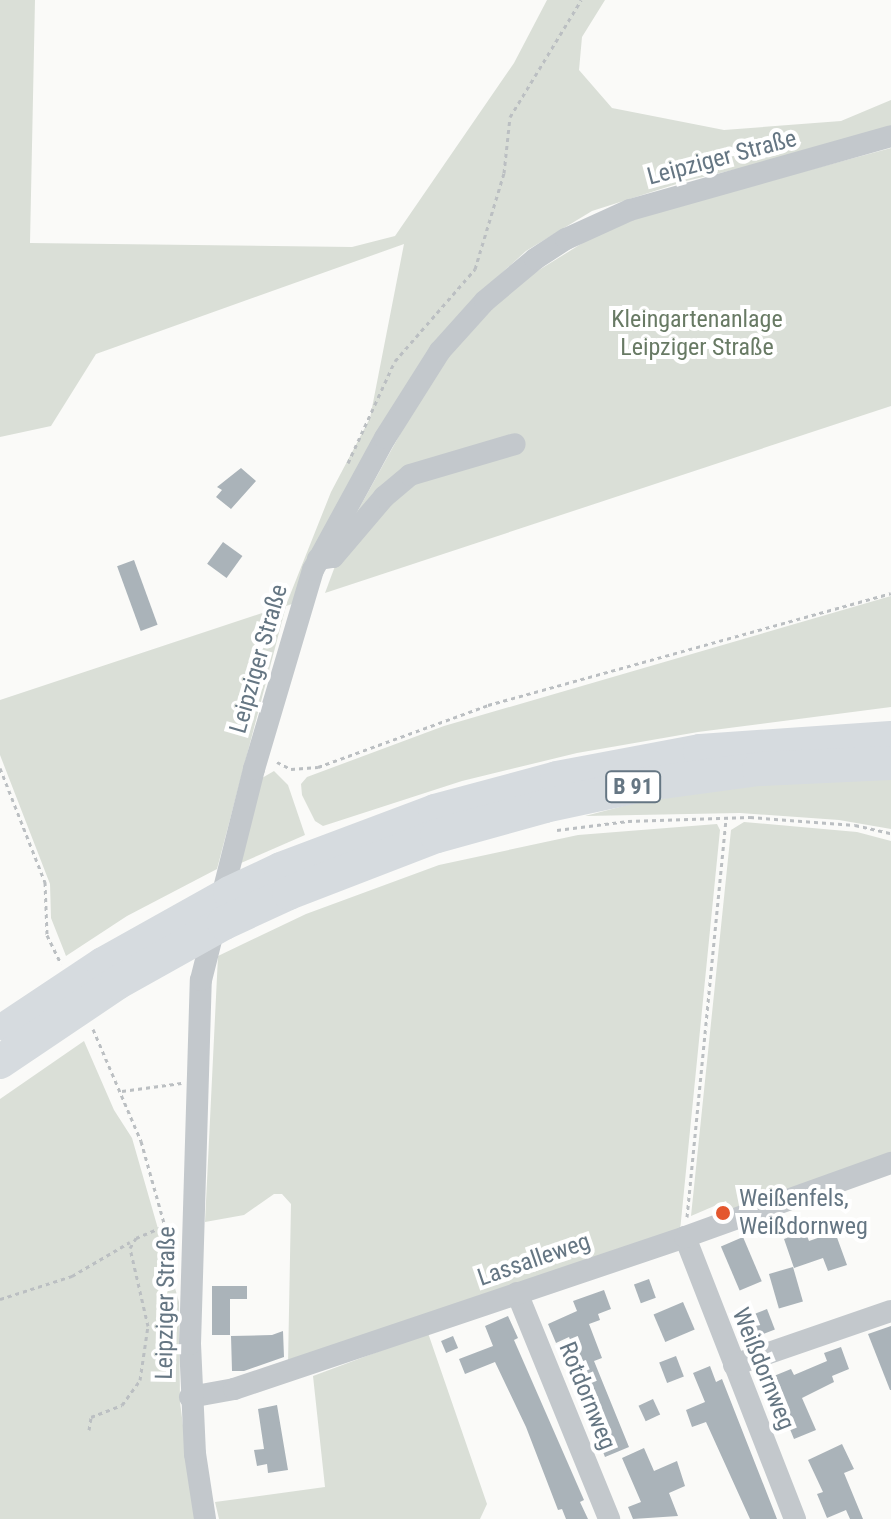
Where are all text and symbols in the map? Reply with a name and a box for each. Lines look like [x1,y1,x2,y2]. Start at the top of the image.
street label: Leipziger Straße [644,124,800,192]
park label: Kleingartenanlage Leipziger Straße [611,306,783,362]
street label: Leipziger Straße [224,581,294,737]
road number: B 91 [605,769,661,805]
place label: Weißenfels, Weißdornweg [739,1185,868,1241]
marker: Weißenfels, Weißdornweg [714,1204,732,1222]
street label: Leipziger Straße [150,1226,182,1380]
street label: Lassalleweg [474,1227,594,1293]
street label: Weißdornweg [726,1304,800,1434]
street label: Rotdornweg [552,1338,622,1454]

